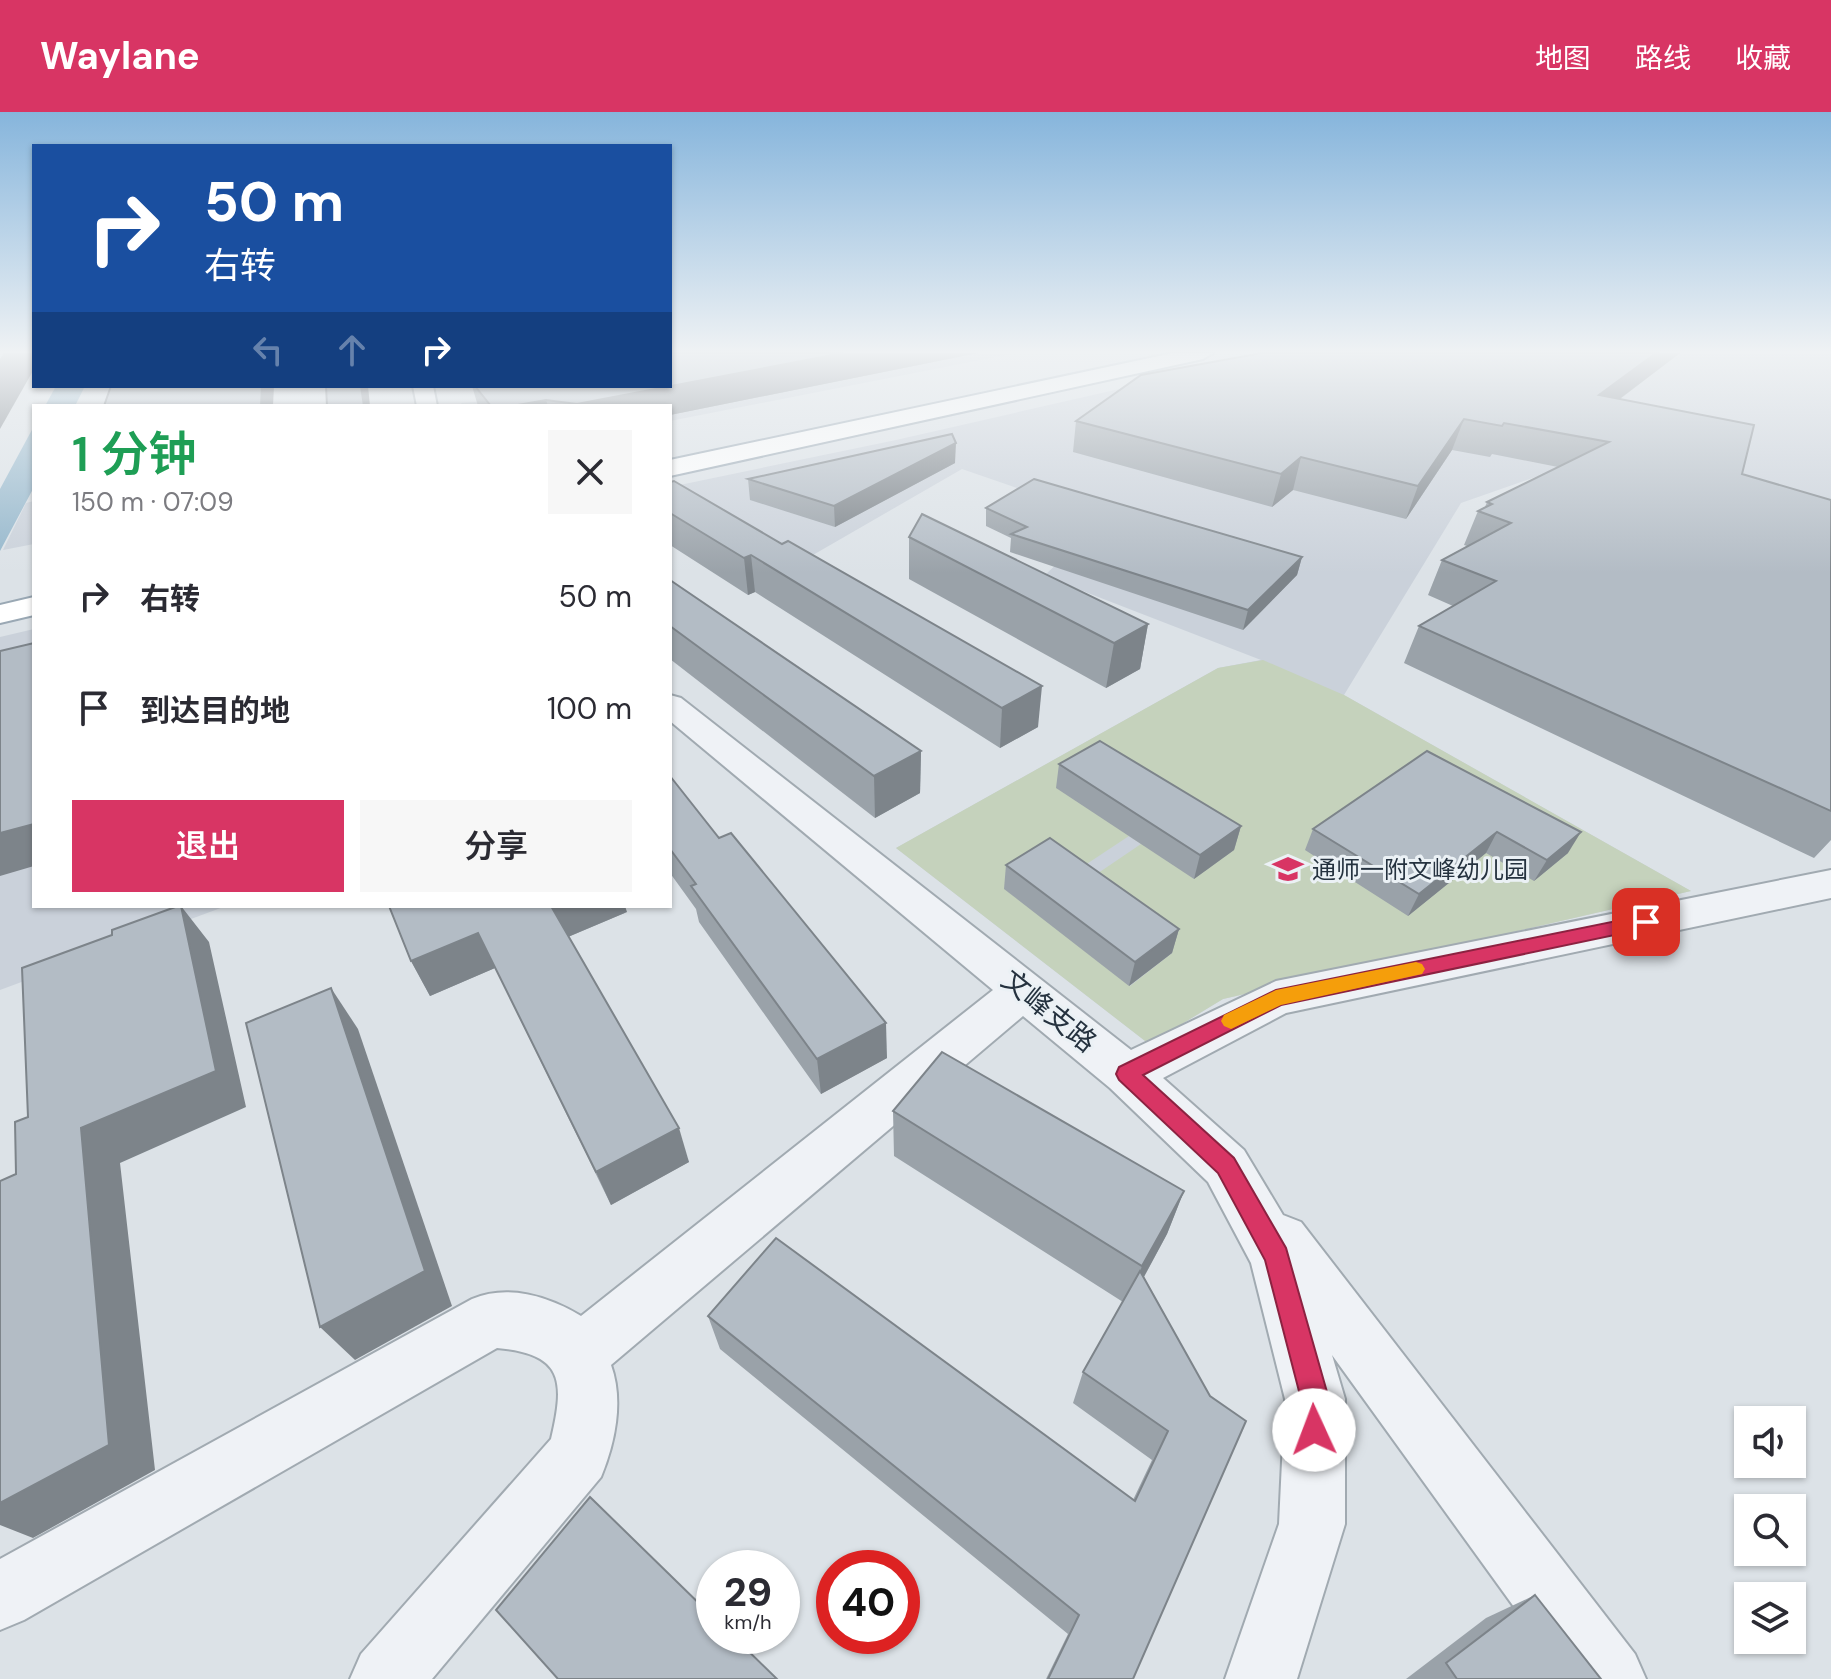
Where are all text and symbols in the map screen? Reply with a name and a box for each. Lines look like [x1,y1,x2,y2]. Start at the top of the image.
text: Waylane [40,31,200,81]
text: 地图 [1535,40,1591,77]
text: 路线 [1635,40,1691,77]
text: 收藏 [1735,40,1791,77]
text: 50 m [204,165,344,238]
icon: right [72,176,176,280]
text: 右转 [204,242,276,289]
icon: left [246,328,290,372]
icon: ahead [330,328,374,372]
icon: right [414,328,458,372]
text: 1 分钟 [72,423,196,486]
button: close [548,430,632,514]
text: 150 m · 07:09 [72,485,234,519]
icon: right [72,574,116,618]
text: 50 m [558,577,632,616]
text: 右转 [140,579,200,618]
icon: arrive [72,686,116,730]
text: 100 m [547,689,632,728]
text: 到达目的地 [140,691,290,730]
button: 退出 [72,800,344,892]
button: 分享 [360,800,632,892]
school or university icon: 通师一附文峰幼儿园 [1271,852,1305,886]
place label: 通师一附文峰幼儿园 [1312,854,1528,885]
pin [1612,888,1680,956]
icon: arrive [1624,900,1668,944]
street label: 文峰支路 [994,961,1104,1061]
position arrow [1272,1388,1356,1472]
map controls [1734,1406,1806,1654]
button: sound [1734,1406,1806,1478]
button: search [1734,1494,1806,1566]
speed limit sign: 40 [816,1550,920,1654]
text: 29 [724,1566,772,1618]
button: layers [1734,1582,1806,1654]
text: km/h [724,1609,772,1635]

